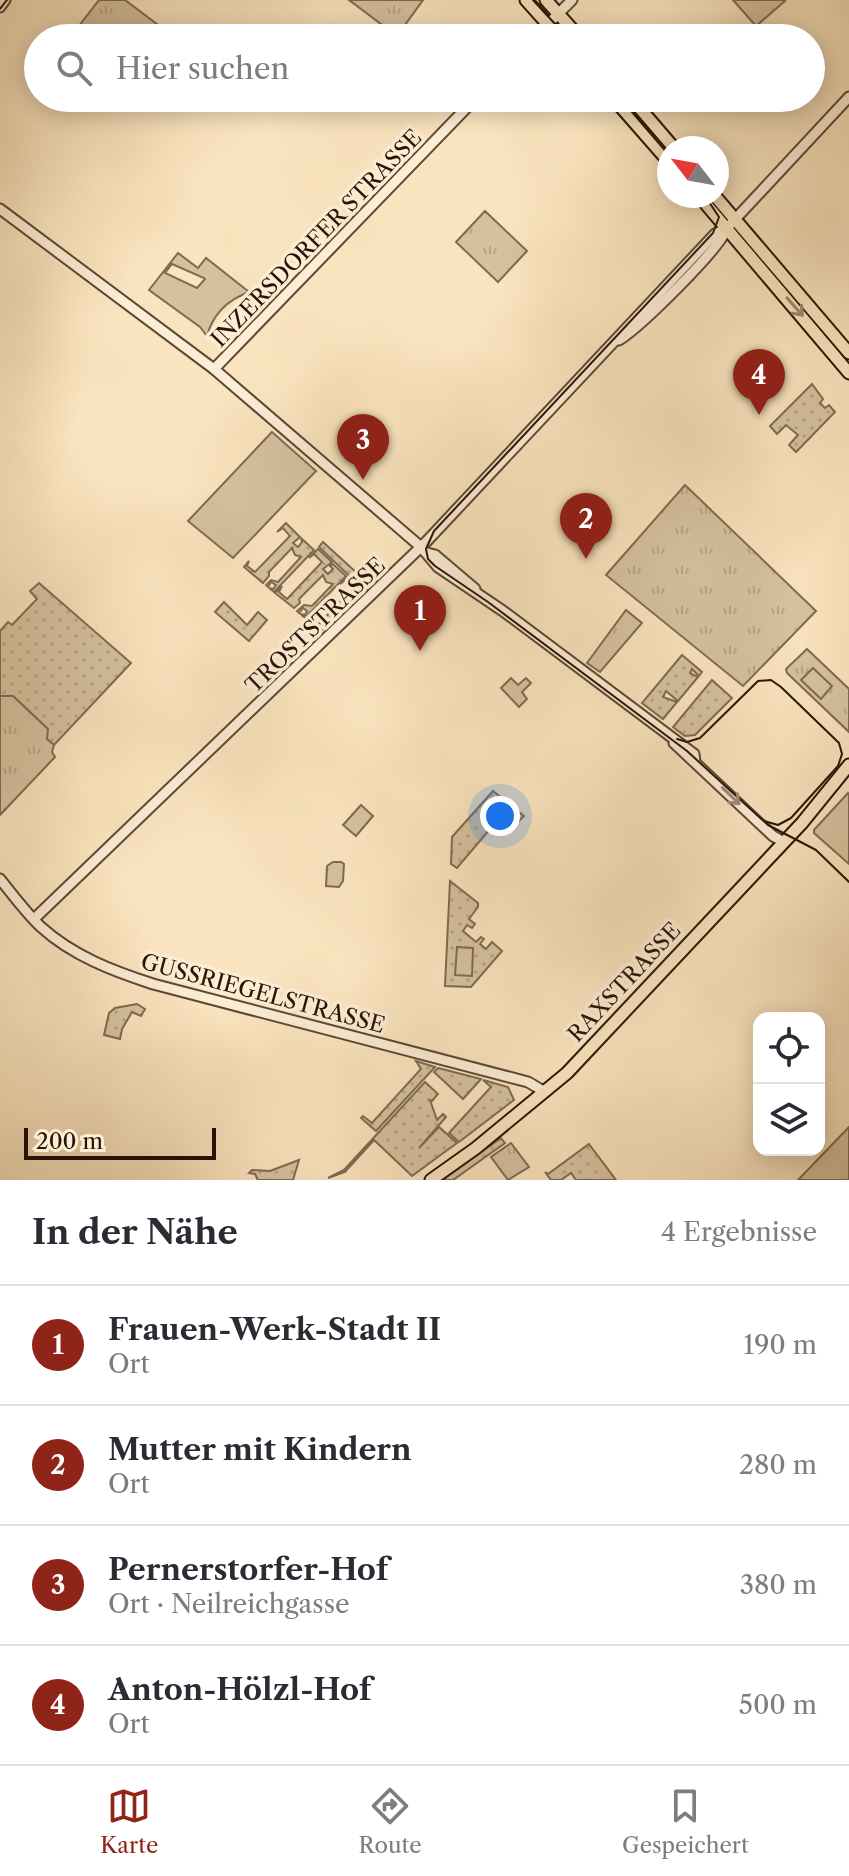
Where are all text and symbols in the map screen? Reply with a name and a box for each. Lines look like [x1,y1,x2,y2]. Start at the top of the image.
search box [24,24,825,112]
icon: search [52,46,96,90]
text: Hier suchen [116,50,289,87]
street label: INZERSDORFER STRASSE [205,124,427,353]
north arrow [657,136,729,208]
one-way arrow [786,297,804,317]
pin: 4 [733,349,785,415]
pin: 3 [337,414,389,480]
pin: 2 [560,493,612,559]
street label: TROSTSTRASSE [240,552,391,699]
pin: 1 [394,585,446,651]
one-way arrow [721,786,740,805]
your location [480,796,520,836]
street label: RAXSTRASSE [562,917,686,1048]
street label: GUSSRIEGELSTRASSE [138,948,388,1039]
map controls [753,1012,825,1156]
button: locate [753,1012,825,1084]
button: layers [753,1084,825,1156]
scale bar [24,1124,216,1160]
text: 200 m [36,1128,103,1155]
text: In der Nähe [32,1211,238,1253]
text: 4 Ergebnisse [661,1216,817,1248]
text: Frauen-Werk-Stadt II [108,1311,441,1348]
text: 1 [52,1329,64,1361]
text: 190 m [743,1329,817,1361]
text: Ort [108,1348,150,1380]
text: Mutter mit Kindern [108,1431,412,1468]
text: 2 [50,1449,66,1481]
text: 280 m [739,1449,817,1481]
text: Ort [108,1468,150,1500]
text: Pernerstorfer-Hof [108,1551,388,1588]
text: 3 [51,1569,65,1601]
text: 380 m [740,1569,817,1601]
text: Ort · Neilreichgasse [108,1588,350,1620]
text: Anton-Hölzl-Hof [108,1671,371,1708]
text: 4 [50,1689,66,1721]
text: 500 m [739,1689,817,1721]
text: Ort [108,1708,150,1740]
tab: Karte [100,1784,158,1859]
tab: Route [359,1784,422,1859]
tab: Gespeichert [622,1784,749,1859]

